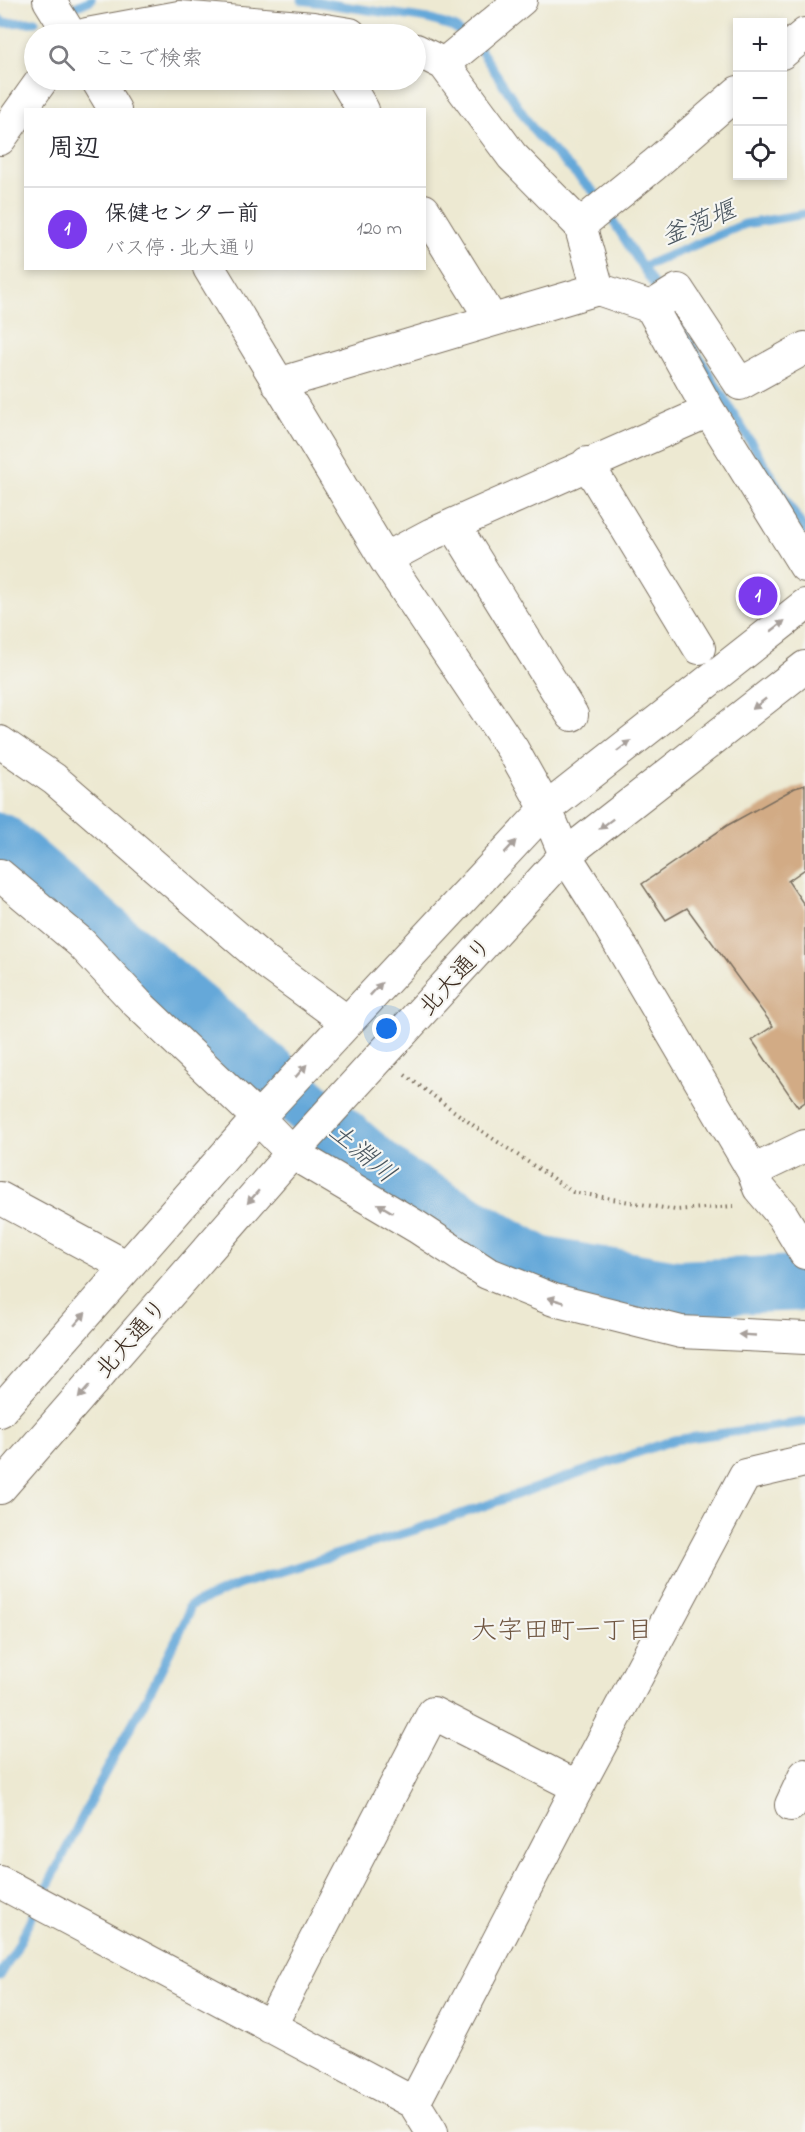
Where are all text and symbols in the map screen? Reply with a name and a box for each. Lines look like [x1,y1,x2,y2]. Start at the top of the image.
map controls [733,18,787,180]
button: + [733,18,787,72]
search box [24,24,426,90]
icon: search [45,41,78,74]
text: ここで検索 [93,44,203,76]
button: − [733,72,787,126]
button: locate [733,126,787,180]
text: 周辺 [48,131,100,169]
water label: 釜萢堰 [656,191,745,257]
text: 保健センター前 [105,199,259,231]
text: 1 [64,215,71,244]
text: 120 m [357,215,402,244]
text: バス停 · 北大通り [105,235,259,264]
pin: 1 [738,574,777,618]
one-way arrow [770,619,786,632]
one-way arrow [751,697,767,710]
one-way arrow [617,740,632,752]
one-way arrow [598,818,614,831]
one-way arrow [503,840,516,855]
street label: 北大通り [412,930,502,1025]
one-way arrow [369,982,383,996]
your location [372,1014,401,1043]
one-way arrow [294,1064,307,1079]
water label: 土淵川 [319,1115,403,1194]
one-way arrow [247,1190,260,1205]
one-way arrow [377,1203,393,1214]
street label: 北大通り [88,1292,178,1387]
one-way arrow [547,1295,565,1304]
one-way arrow [73,1312,86,1327]
one-way arrow [737,1331,756,1340]
one-way arrow [78,1384,91,1399]
district label: 大字田町一丁目 [471,1613,653,1651]

